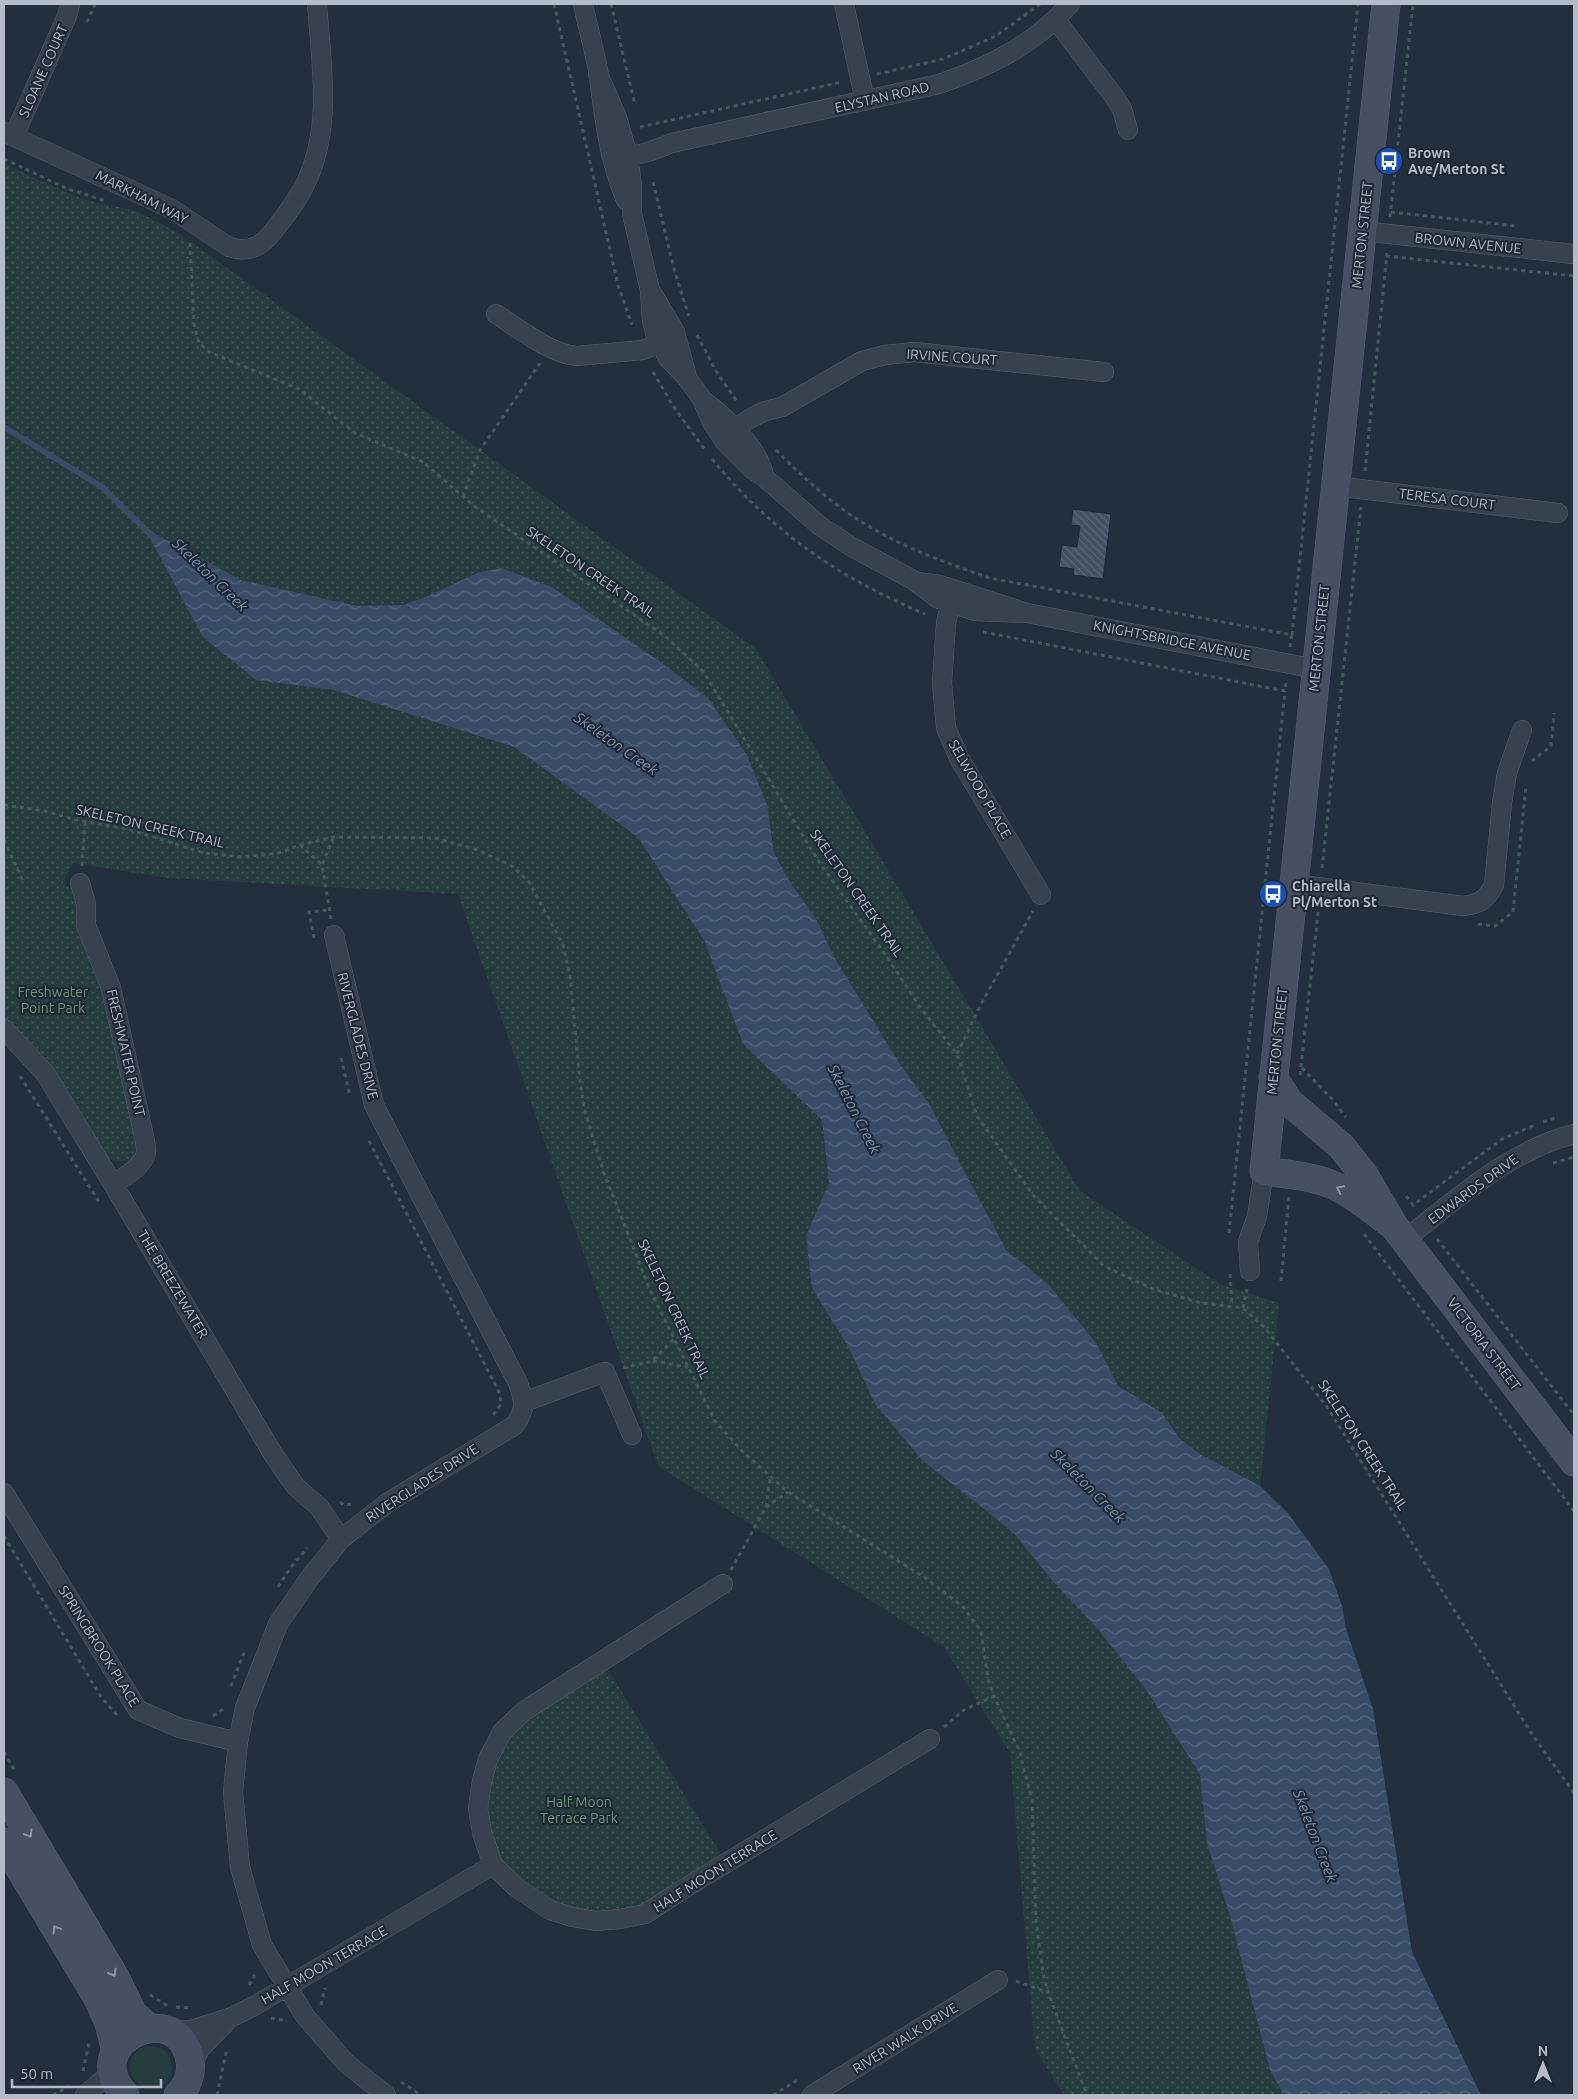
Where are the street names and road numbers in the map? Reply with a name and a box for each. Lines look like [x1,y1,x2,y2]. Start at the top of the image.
street label: SLOANE COURT [15,22,71,120]
street label: ELYSTAN ROAD [833,78,931,116]
street label: MARKHAM WAY [93,167,191,227]
street label: MERTON STREET [1348,180,1376,289]
street label: BROWN AVENUE [1414,229,1522,257]
street label: IRVINE COURT [906,346,998,368]
street label: TERESA COURT [1398,485,1496,513]
street label: SKELETON CREEK TRAIL [524,523,658,621]
street label: MERTON STREET [1305,583,1333,692]
street label: KNIGHTSBRIDGE AVENUE [1092,617,1252,663]
street label: SELWOOD PLACE [945,737,1015,841]
street label: SKELETON CREEK TRAIL [74,801,226,851]
street label: SKELETON CREEK TRAIL [807,826,907,960]
street label: RIVERGLADES DRIVE [334,971,382,1102]
street label: MERTON STREET [1263,986,1291,1095]
street label: FRESHWATER POINT [104,988,149,1119]
street label: EDWARDS DRIVE [1425,1151,1521,1227]
street label: THE BREEZEWATER [134,1227,212,1341]
street label: SKELETON CREEK TRAIL [635,1237,713,1381]
street label: VICTORIA STREET [1444,1295,1524,1394]
street label: SKELETON CREEK TRAIL [1315,1377,1411,1513]
street label: RIVERGLADES DRIVE [363,1441,481,1525]
street label: SPRINGBROOK PLACE [55,1583,143,1710]
street label: HALF MOON TERRACE [650,1826,780,1916]
street label: HALF MOON TERRACE [258,1922,390,2008]
street label: RIVER WALK DRIVE [850,1999,961,2077]

